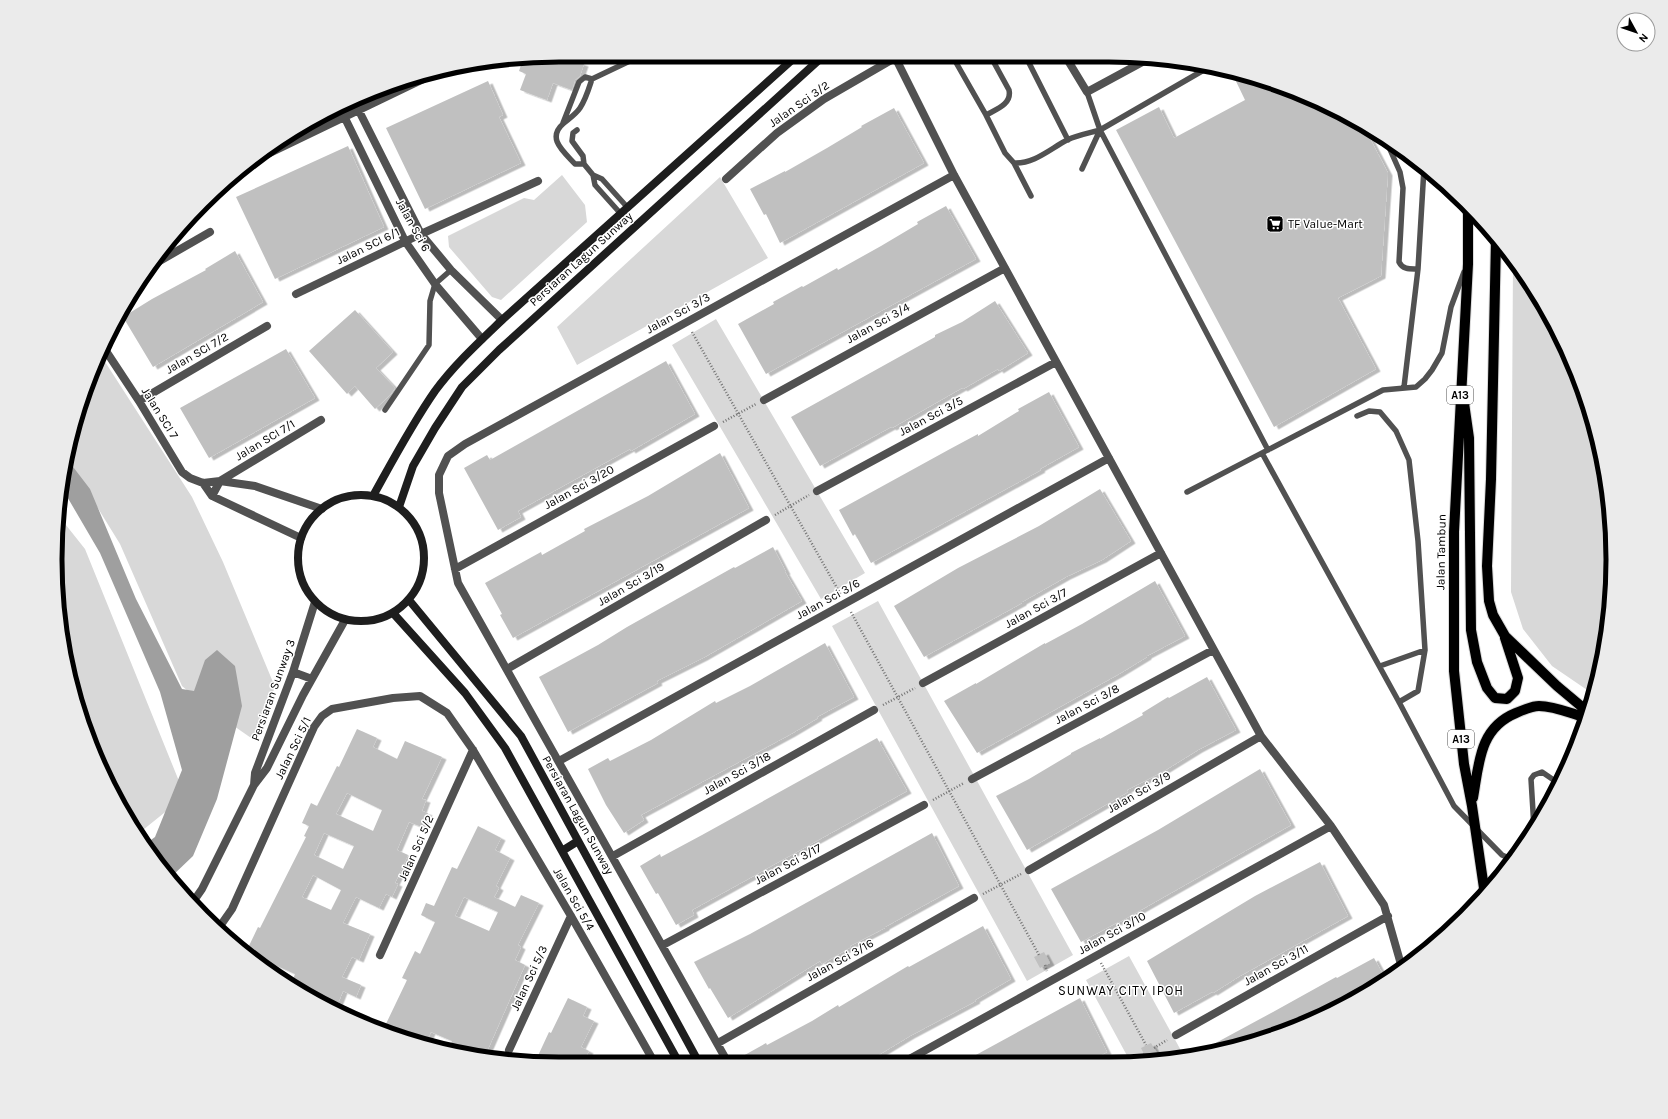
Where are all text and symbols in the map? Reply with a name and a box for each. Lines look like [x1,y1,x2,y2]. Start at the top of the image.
north arrow [1616,12,1656,52]
text: N [1636,31,1651,45]
street label: Jalan Sci 3/2 [766,78,832,130]
street label: Jalan Sci 6 [393,196,433,254]
street label: Persiaran Lagun Sunway [527,209,636,309]
supermarket icon: TF Value-Mart [1265,214,1285,234]
place label: TF Value-Mart [1288,217,1363,231]
street label: Jalan SCI 6/1 [334,225,402,267]
street label: Jalan Sci 3/3 [644,290,712,336]
street label: Jalan Sci 3/4 [844,300,912,346]
street label: Jalan SCI 7/2 [163,329,231,377]
street label: Jalan SCI 7 [139,385,181,442]
road number: A13 [1447,386,1473,404]
street label: Jalan Sci 3/5 [897,393,966,439]
street label: Jalan SCI 7/1 [233,417,297,463]
street label: Jalan Sci 3/20 [542,462,616,512]
street label: Jalan Tambun [1433,514,1449,590]
street label: Jalan Sci 3/19 [595,559,667,609]
street label: Jalan Sci 3/6 [794,576,862,622]
street label: Jalan Sci 3/7 [1002,585,1070,631]
street label: Persiaran Sunway 3 [248,637,298,743]
street label: Jalan Sci 3/8 [1052,681,1122,727]
street label: Jalan Sci 5/1 [272,715,314,781]
road number: A13 [1448,730,1474,748]
street label: Jalan Sci 3/18 [701,749,773,797]
street label: Persiaran Lagun Sunway [539,753,617,877]
street label: Jalan Sci 3/9 [1105,768,1173,816]
street label: Jalan Sci 5/2 [395,813,437,883]
street label: Jalan Sci 3/17 [752,840,824,887]
street label: Jalan Sci 5/4 [550,865,598,933]
street label: Jalan Sci 3/10 [1076,909,1148,957]
street label: Jalan Sci 3/16 [804,936,876,984]
street label: Jalan Sci 3/11 [1241,942,1311,988]
street label: Jalan Sci 5/3 [508,943,550,1013]
district label: SUNWAY CITY IPOH [1058,983,1184,998]

